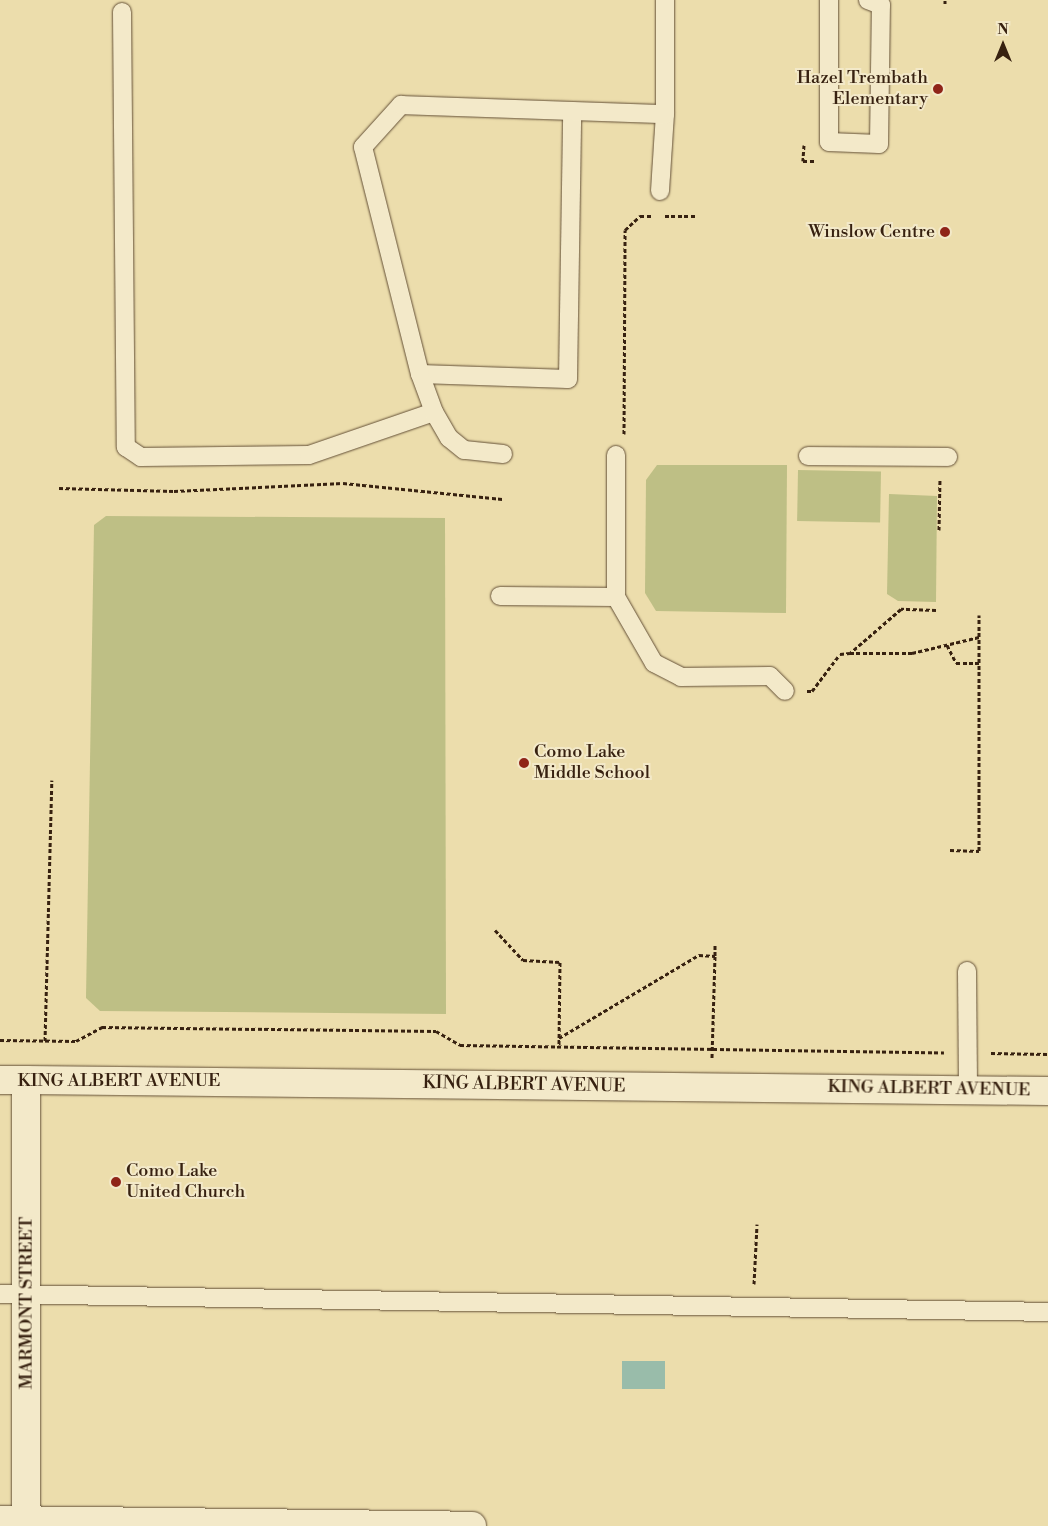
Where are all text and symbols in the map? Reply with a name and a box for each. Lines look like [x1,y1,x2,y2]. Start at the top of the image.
north arrow [978,20,1028,70]
text: N [997,21,1009,39]
place label: Hazel Trembath Elementary [797,68,928,110]
marker: Hazel Trembath Elementary [932,83,944,95]
place label: Winslow Centre [808,221,935,243]
marker: Winslow Centre [939,226,951,238]
place label: Como Lake Middle School [534,742,650,784]
marker: Como Lake Middle School [518,757,530,769]
street label: KING ALBERT AVENUE [18,1070,220,1092]
street label: KING ALBERT AVENUE [422,1072,626,1098]
street label: KING ALBERT AVENUE [827,1076,1031,1102]
place label: Como Lake United Church [126,1161,245,1204]
marker: Como Lake United Church [110,1176,122,1188]
street label: MARMONT STREET [16,1217,38,1389]

